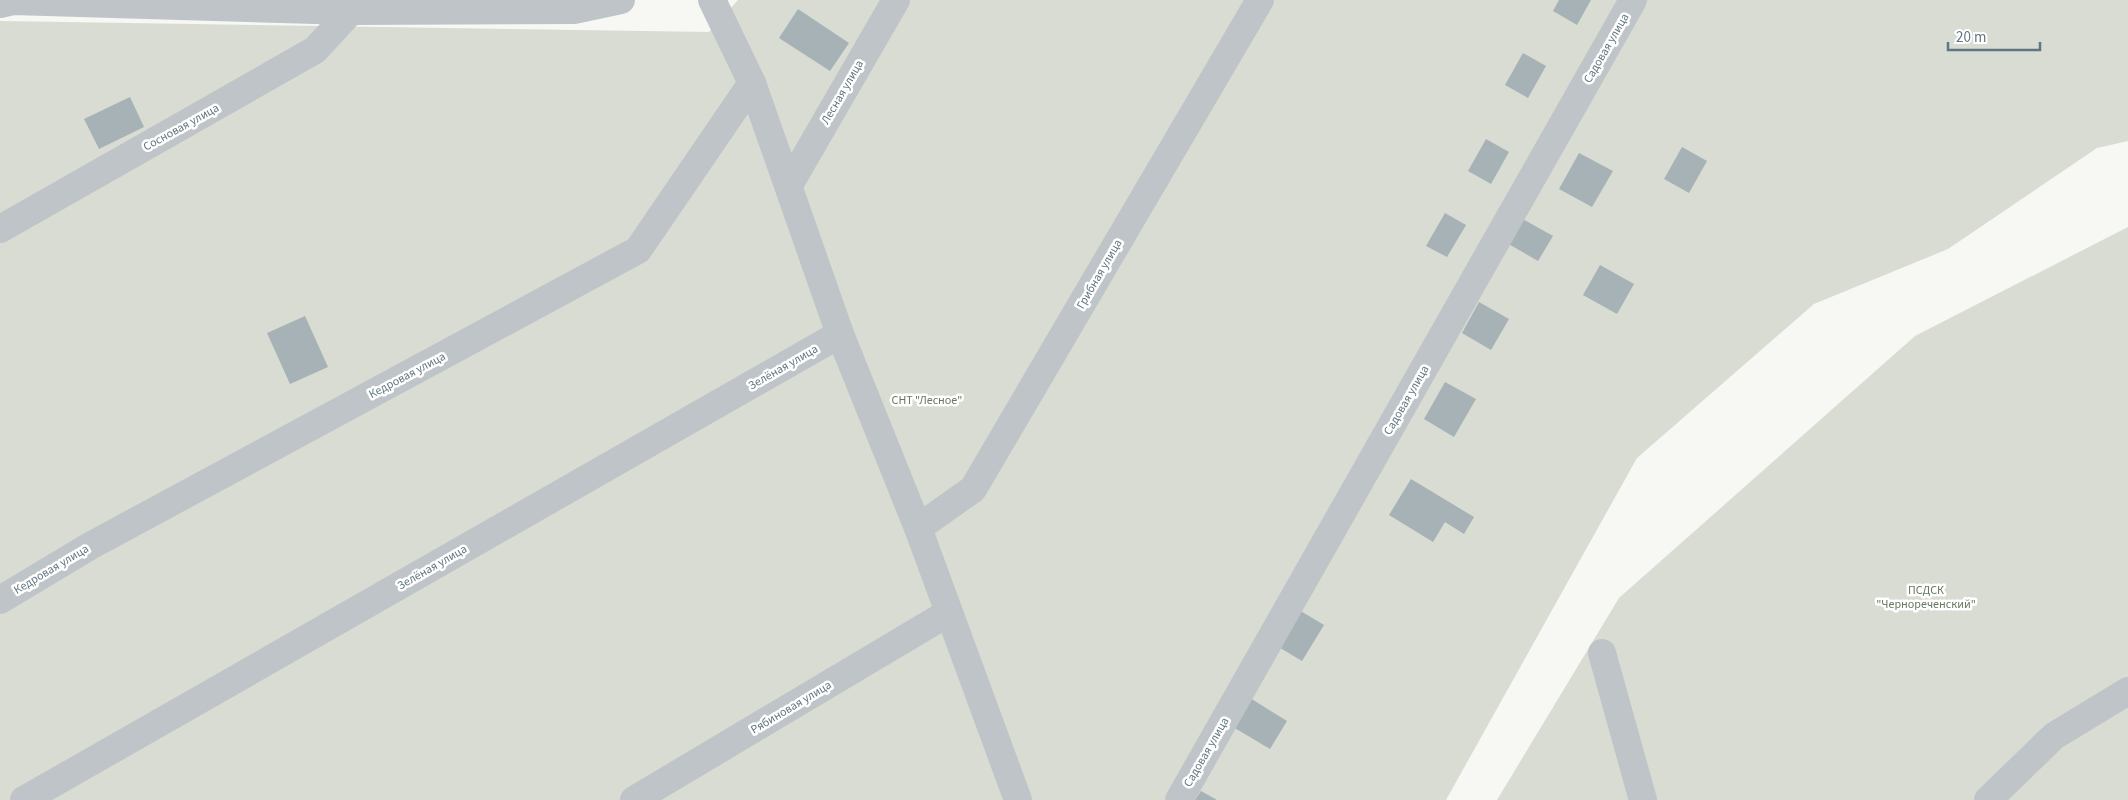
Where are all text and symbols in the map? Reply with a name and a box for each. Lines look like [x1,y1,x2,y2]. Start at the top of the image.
street label: Садовая улица [1580,10,1633,86]
scale bar [1948,20,2040,52]
text: 20 m [1956,27,1986,48]
street label: Лесная улица [817,57,868,128]
street label: Сосновая улица [140,100,222,155]
street label: Грибная улица [1073,236,1126,312]
street label: Зелёная улица [745,341,821,394]
street label: Кедровая улица [366,348,449,403]
street label: Садовая улица [1380,362,1433,438]
park label: СНТ "Лесное" [892,392,962,409]
street label: Кедровая улица [11,540,92,599]
street label: Зелёная улица [394,541,470,594]
park label: ПСДСК "Чернореченский" [1876,582,1976,613]
street label: Рябиновая улица [748,677,835,738]
street label: Садовая улица [1180,714,1233,790]

